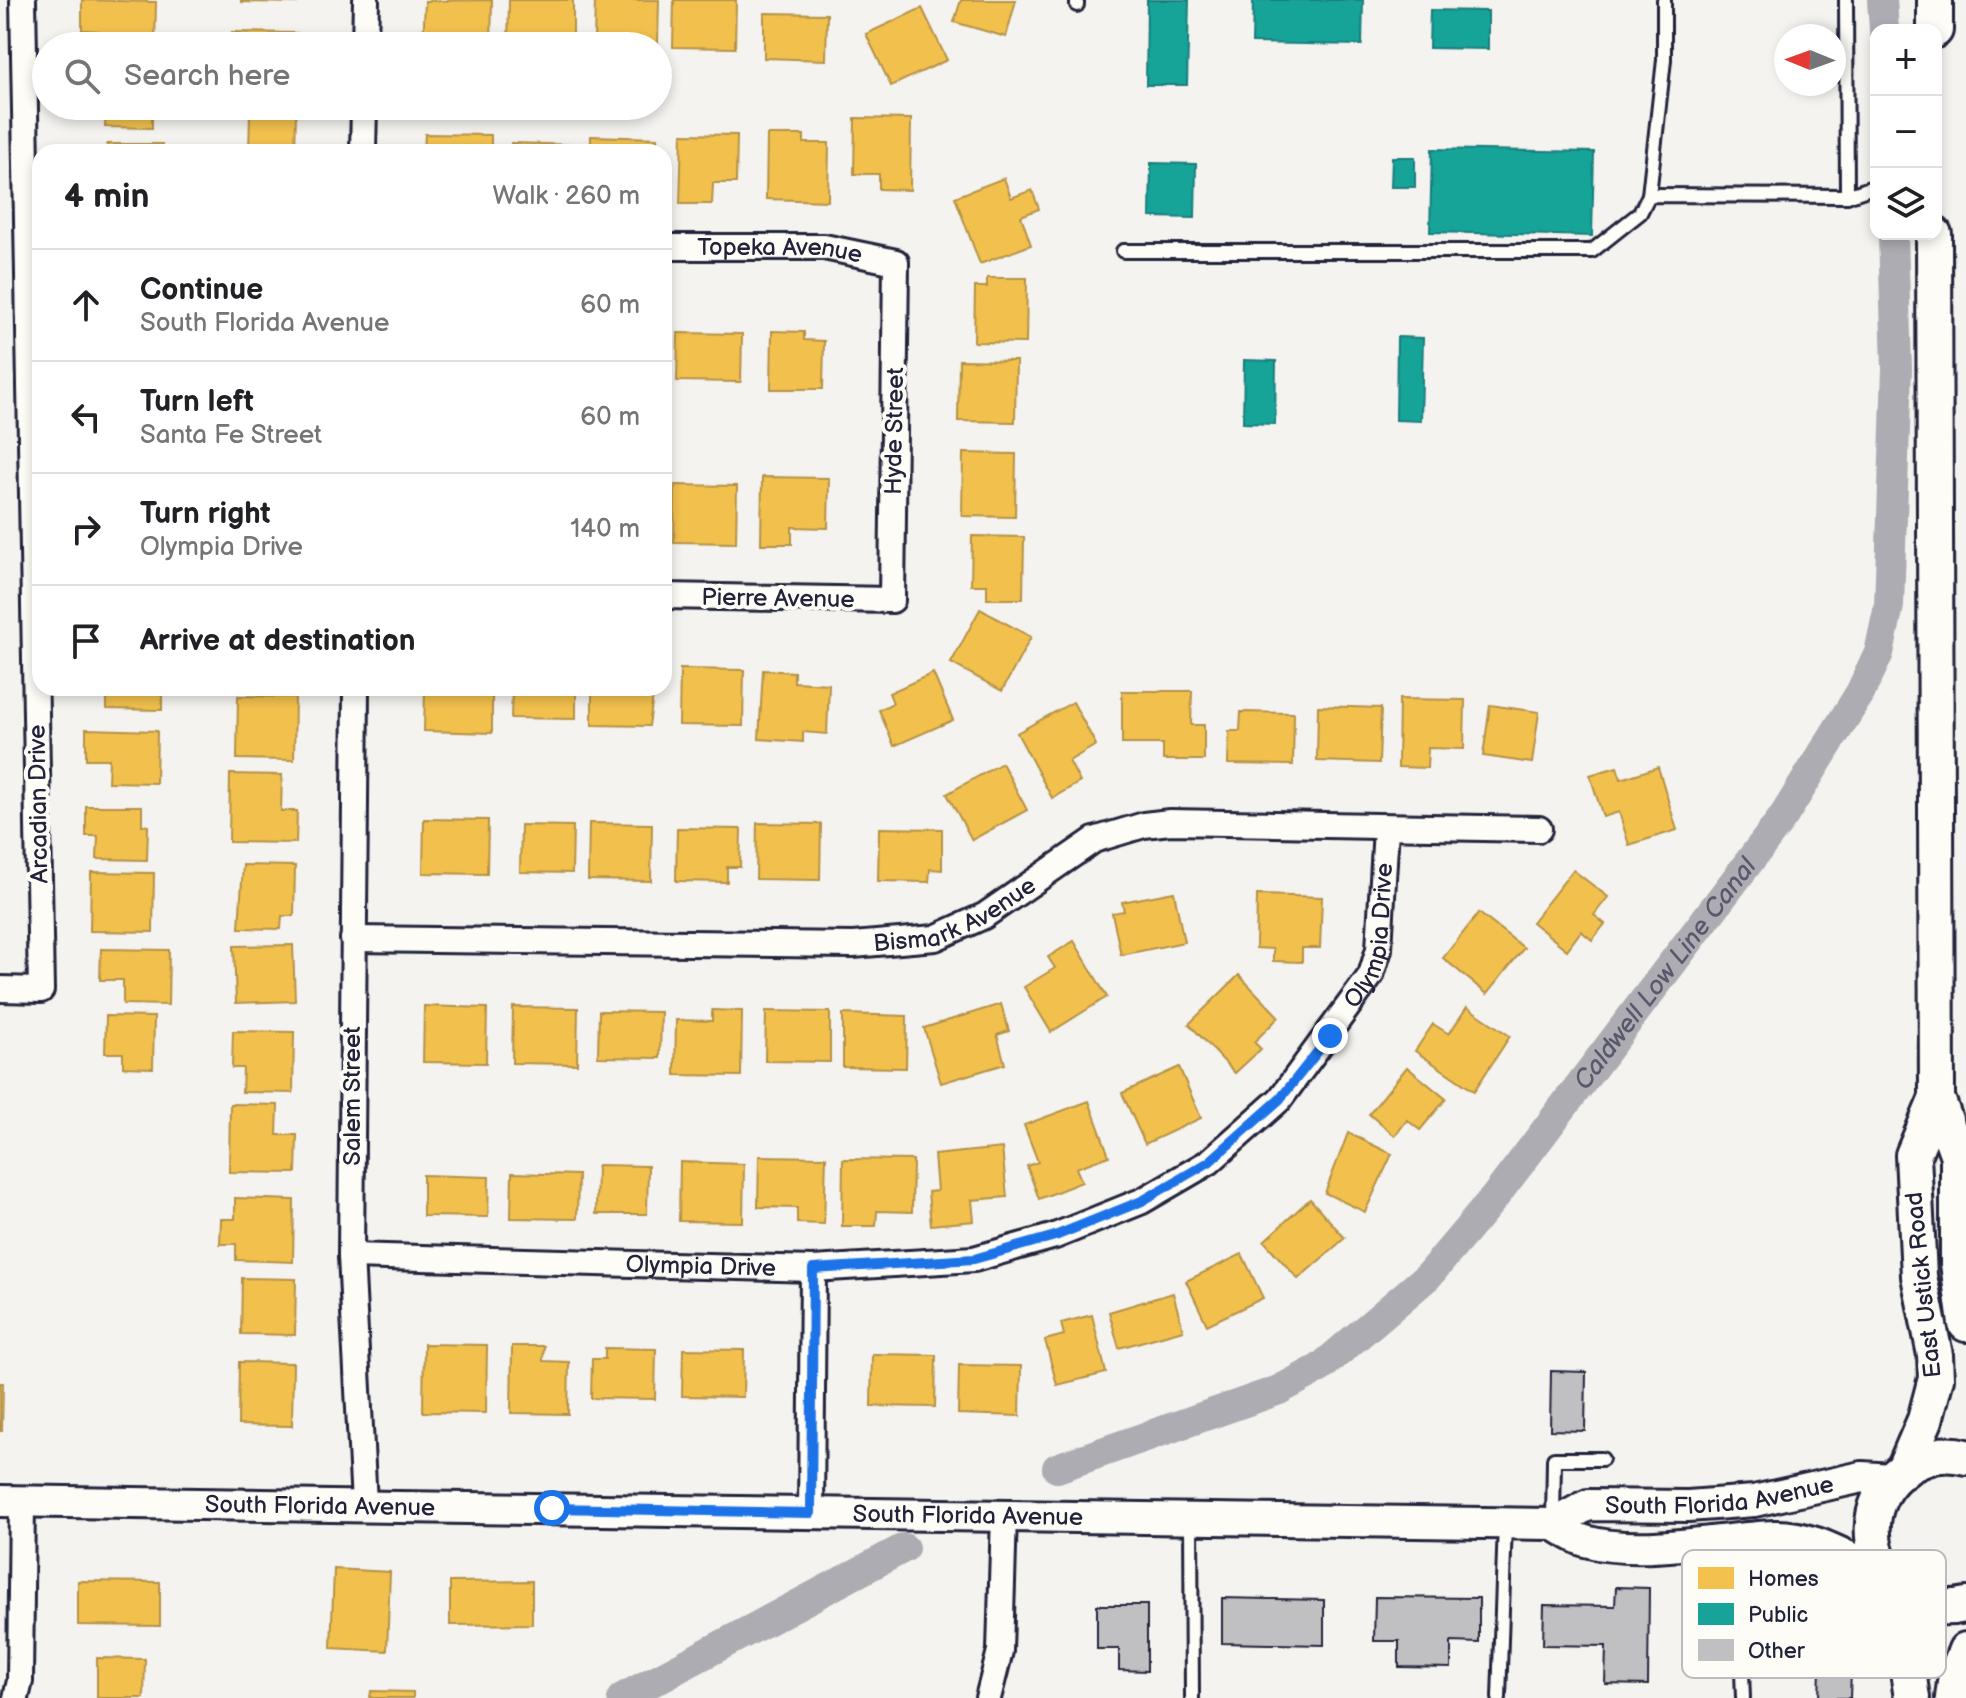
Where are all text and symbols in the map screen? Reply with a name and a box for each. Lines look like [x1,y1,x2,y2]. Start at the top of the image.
north arrow [1774,24,1846,96]
map controls [1870,24,1942,240]
button: + [1870,24,1942,96]
search box [32,32,672,120]
icon: search [60,54,104,98]
text: Search here [124,58,290,94]
button: − [1870,96,1942,168]
button: layers [1870,168,1942,240]
text: 4 min [64,176,150,217]
text: Walk · 260 m [493,181,640,212]
street label: Topeka Avenue [697,233,865,270]
text: Continue [140,272,263,308]
icon: ahead [64,283,108,327]
text: 60 m [580,290,640,321]
text: South Florida Avenue [140,308,389,339]
street label: Hyde Street [879,366,910,495]
text: Turn left [140,384,254,420]
icon: left [64,395,108,439]
text: 60 m [580,402,640,433]
text: Santa Fe Street [140,420,322,451]
text: Turn right [140,496,271,532]
icon: right [64,507,108,551]
text: 140 m [570,514,640,545]
text: Olympia Drive [140,532,303,563]
street label: Pierre Avenue [701,583,855,614]
icon: arrive [64,619,108,663]
text: Arrive at destination [140,623,416,659]
street label: Arcadian Drive [23,724,54,884]
water label: Caldwell Low Line Canal [1568,851,1764,1096]
street label: Olympia Drive [1338,862,1399,1014]
street label: Bismark Avenue [872,871,1041,958]
route end [1312,1018,1348,1054]
street label: Salem Street [338,1026,367,1166]
street label: East Ustick Road [1899,1191,1948,1379]
street label: Olympia Drive [625,1250,776,1283]
street label: South Florida Avenue [1605,1470,1836,1521]
street label: South Florida Avenue [205,1490,435,1522]
route start [534,1490,570,1526]
street label: South Florida Avenue [853,1500,1083,1532]
legend [1682,1550,1946,1678]
text: Homes [1748,1566,1819,1593]
text: Public [1748,1602,1808,1629]
text: Other [1748,1638,1806,1665]

